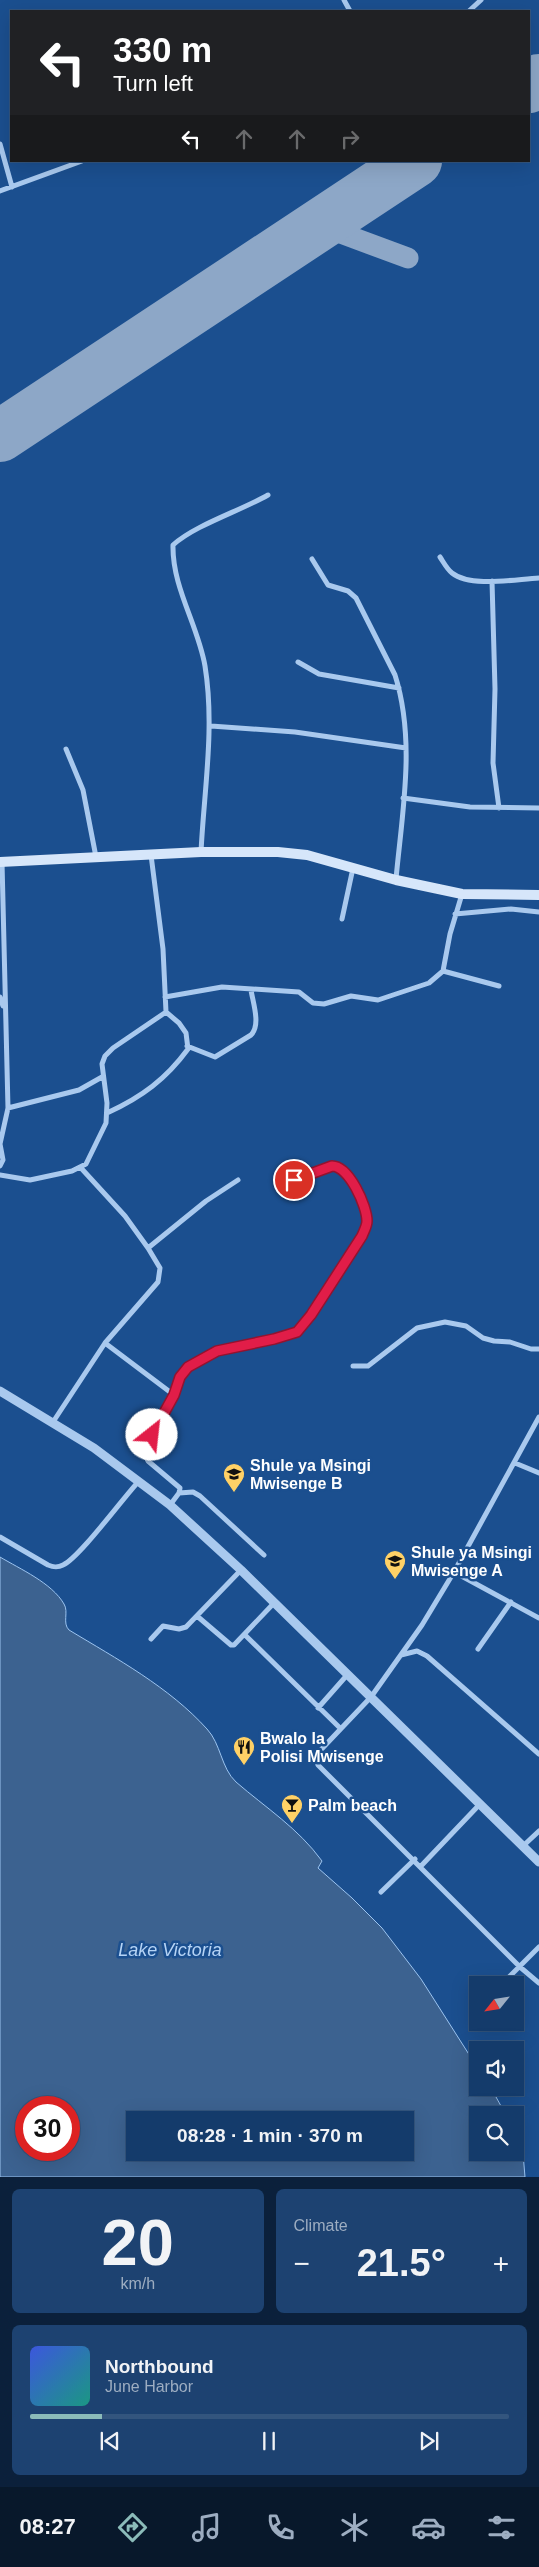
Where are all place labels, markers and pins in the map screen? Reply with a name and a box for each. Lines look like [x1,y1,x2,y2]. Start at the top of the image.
pin [273,1159,315,1201]
place label: Shule ya Msingi Mwisenge B [250,1457,371,1492]
school or university icon: Shule ya Msingi Mwisenge B [222,1462,246,1493]
place label: Shule ya Msingi Mwisenge A [411,1544,532,1579]
school or university icon: Shule ya Msingi Mwisenge A [383,1549,407,1580]
place label: Bwalo la Polisi Mwisenge [260,1730,384,1765]
restaurant icon: Bwalo la Polisi Mwisenge [232,1735,256,1766]
bar icon: Palm beach [280,1793,304,1824]
place label: Palm beach [308,1797,397,1814]

